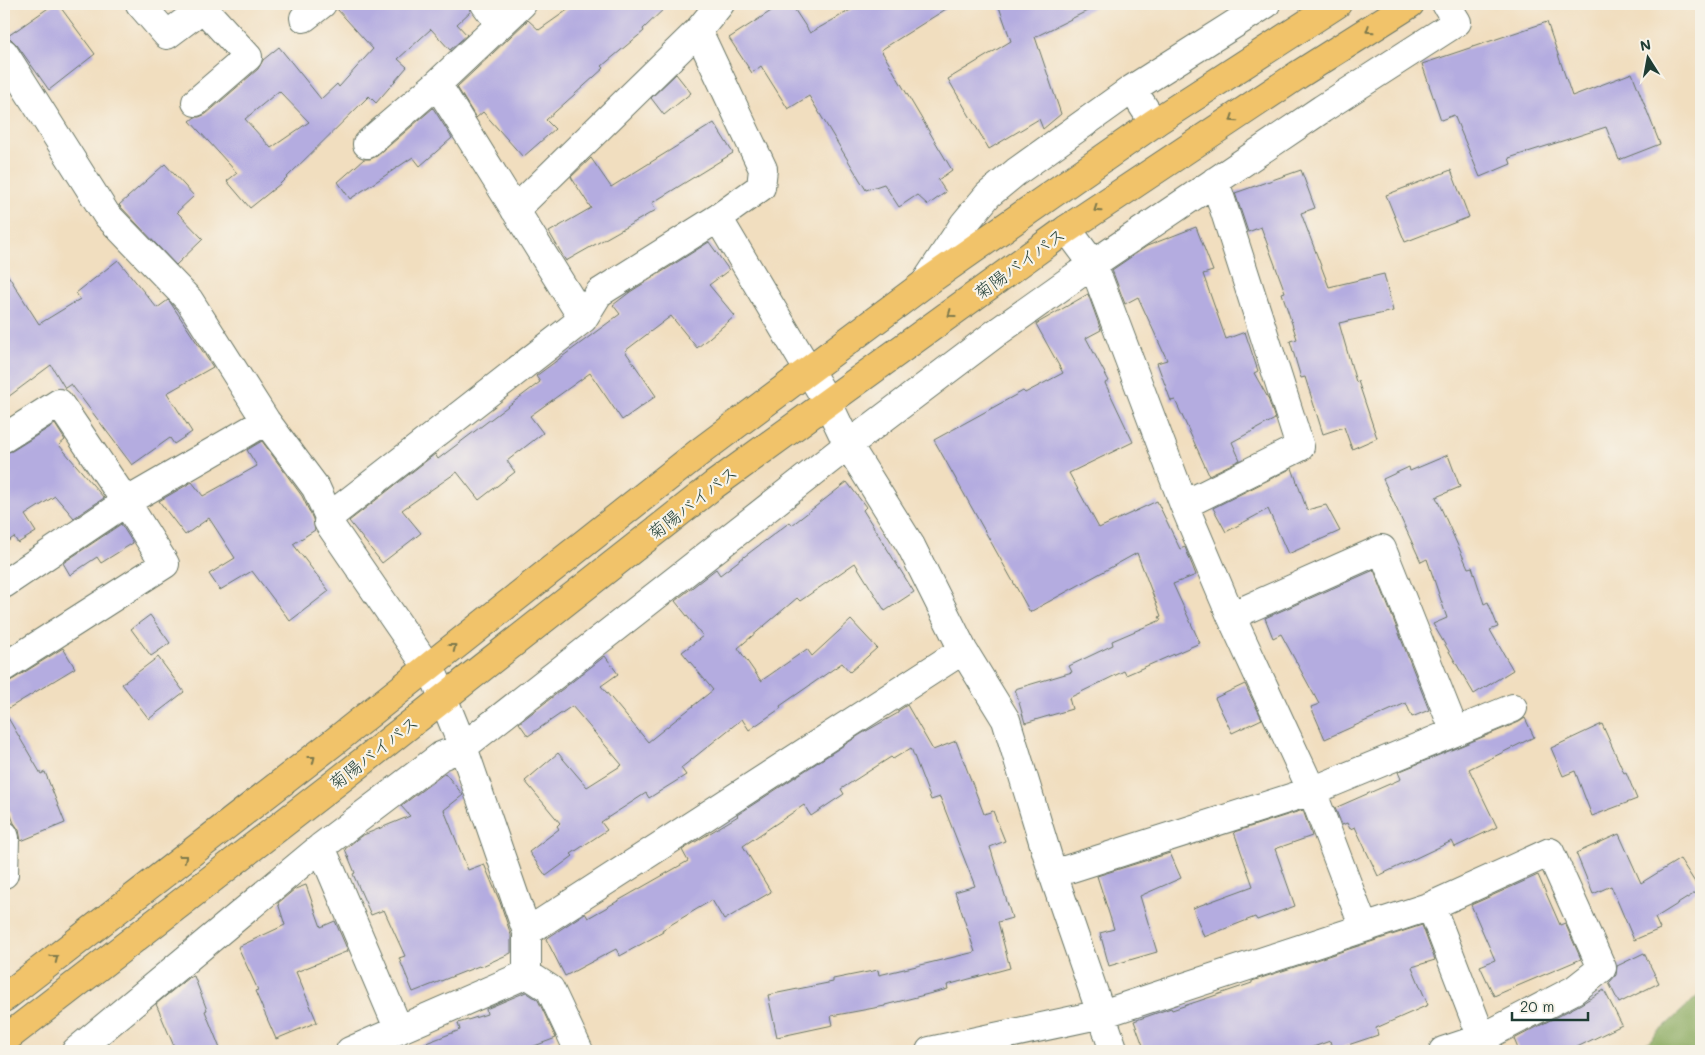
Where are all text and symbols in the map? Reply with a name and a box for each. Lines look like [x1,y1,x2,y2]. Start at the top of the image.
one-way arrow [1365,24,1374,33]
north arrow [1622,32,1672,82]
text: N [1638,34,1652,55]
one-way arrow [1229,113,1238,122]
one-way arrow [1094,203,1103,212]
street label: 菊陽バイパス [969,222,1070,305]
one-way arrow [948,308,957,316]
street label: 菊陽バイパス [643,460,742,545]
one-way arrow [447,644,456,652]
street label: 菊陽バイパス [324,710,423,795]
one-way arrow [306,756,315,764]
one-way arrow [178,856,187,864]
one-way arrow [49,955,58,963]
scale bar [1512,990,1589,1022]
text: 20 m [1520,996,1554,1016]

